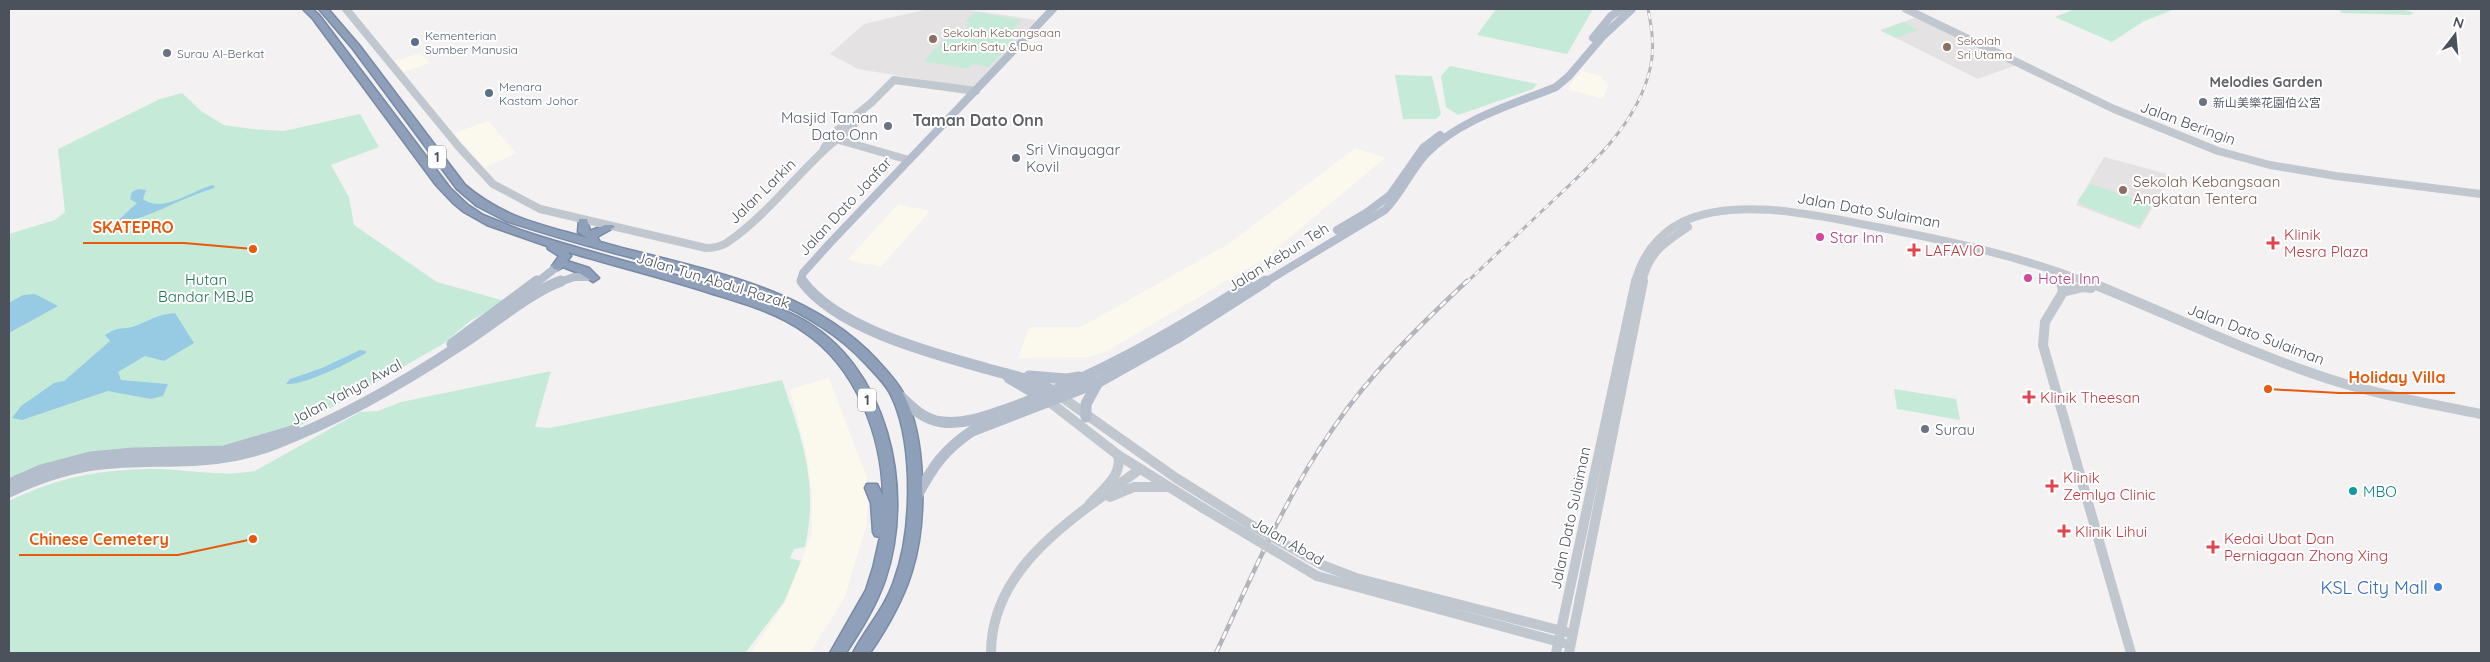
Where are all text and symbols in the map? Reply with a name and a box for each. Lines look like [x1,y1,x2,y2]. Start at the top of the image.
north arrow [2430,10,2480,60]
text: N [2451,12,2466,33]
place label: Sekolah Kebangsaan Larkin Satu & Dua [943,25,1061,54]
place label: Kementerian Sumber Manusia [425,28,518,57]
marker: Sekolah Kebangsaan Larkin Satu & Dua [927,33,939,45]
place label: Sekolah Sri Utama [1957,33,2012,62]
marker: Kementerian Sumber Manusia [409,36,421,48]
marker: Sekolah Sri Utama [1941,41,1953,53]
place label: Surau Al-Berkat [177,46,264,61]
marker: Surau Al-Berkat [161,47,173,59]
district label: Melodies Garden [2209,73,2323,91]
place label: Menara Kastam Johor [499,79,579,108]
marker: Menara Kastam Johor [483,87,495,99]
place label: 新山美樂花園伯公宮 [2213,95,2321,110]
marker: 新山美樂花園伯公宮 [2197,96,2209,108]
street label: Jalan Beringin [2138,97,2238,149]
place label: Masjid Taman Dato Onn [781,108,878,144]
district label: Taman Dato Onn [913,110,1043,130]
marker: Masjid Taman Dato Onn [882,120,894,132]
place label: Sri Vinayagar Kovil [1026,140,1120,176]
road number: 1 [428,146,446,168]
street label: Jalan Dato Jaafar [794,152,896,259]
marker: Sri Vinayagar Kovil [1010,152,1022,164]
street label: Jalan Larkin [725,154,799,228]
place label: Sekolah Kebangsaan Angkatan Tentera [2133,172,2280,208]
marker: Sekolah Kebangsaan Angkatan Tentera [2117,184,2129,196]
street label: Jalan Dato Sulaiman [1796,188,1942,232]
callout: SKATEPRO [83,212,184,243]
text: SKATEPRO [92,217,174,237]
street label: Jalan Kebun Teh [1224,218,1332,296]
place label: Klinik Mesra Plaza [2284,225,2368,261]
place label: Star Inn [1830,228,1884,247]
marker: Star Inn [1814,231,1826,243]
marker: Klinik Mesra Plaza [2266,236,2280,250]
place label: LAFAVIO [1925,241,1984,260]
marker: LAFAVIO [1907,243,1921,257]
street label: Jalan Tun Abdul Razak [634,248,792,312]
place label: Hotel Inn [2038,269,2100,288]
park label: Hutan Bandar MBJB [158,270,254,306]
marker: Hotel Inn [2022,272,2034,284]
street label: Jalan Dato Sulaiman [2185,299,2327,369]
street label: Jalan Yahya Awal [287,355,405,429]
callout: Holiday Villa [2339,362,2455,393]
text: Holiday Villa [2349,367,2445,387]
road number: 1 [858,388,876,412]
place label: Klinik Theesan [2040,388,2140,407]
marker: Klinik Theesan [2022,390,2036,404]
place label: Surau [1935,420,1975,439]
marker: Surau [1919,423,1931,435]
street label: Jalan Dato Sulaiman [1546,445,1594,591]
place label: Klinik Zemlya Clinic [2063,468,2156,504]
marker: Klinik Zemlya Clinic [2045,479,2059,493]
place label: MBO [2363,482,2397,501]
marker: MBO [2347,485,2359,497]
street label: Jalan Abad [1249,513,1327,569]
place label: Klinik Lihui [2075,522,2147,541]
callout: Chinese Cemetery [19,524,178,555]
marker: Klinik Lihui [2057,524,2071,538]
text: Chinese Cemetery [29,529,169,549]
place label: Kedai Ubat Dan Perniagaan Zhong Xing [2224,529,2388,565]
marker: Kedai Ubat Dan Perniagaan Zhong Xing [2206,540,2220,554]
place label: KSL City Mall [2321,576,2428,599]
marker: KSL City Mall [2432,581,2444,593]

